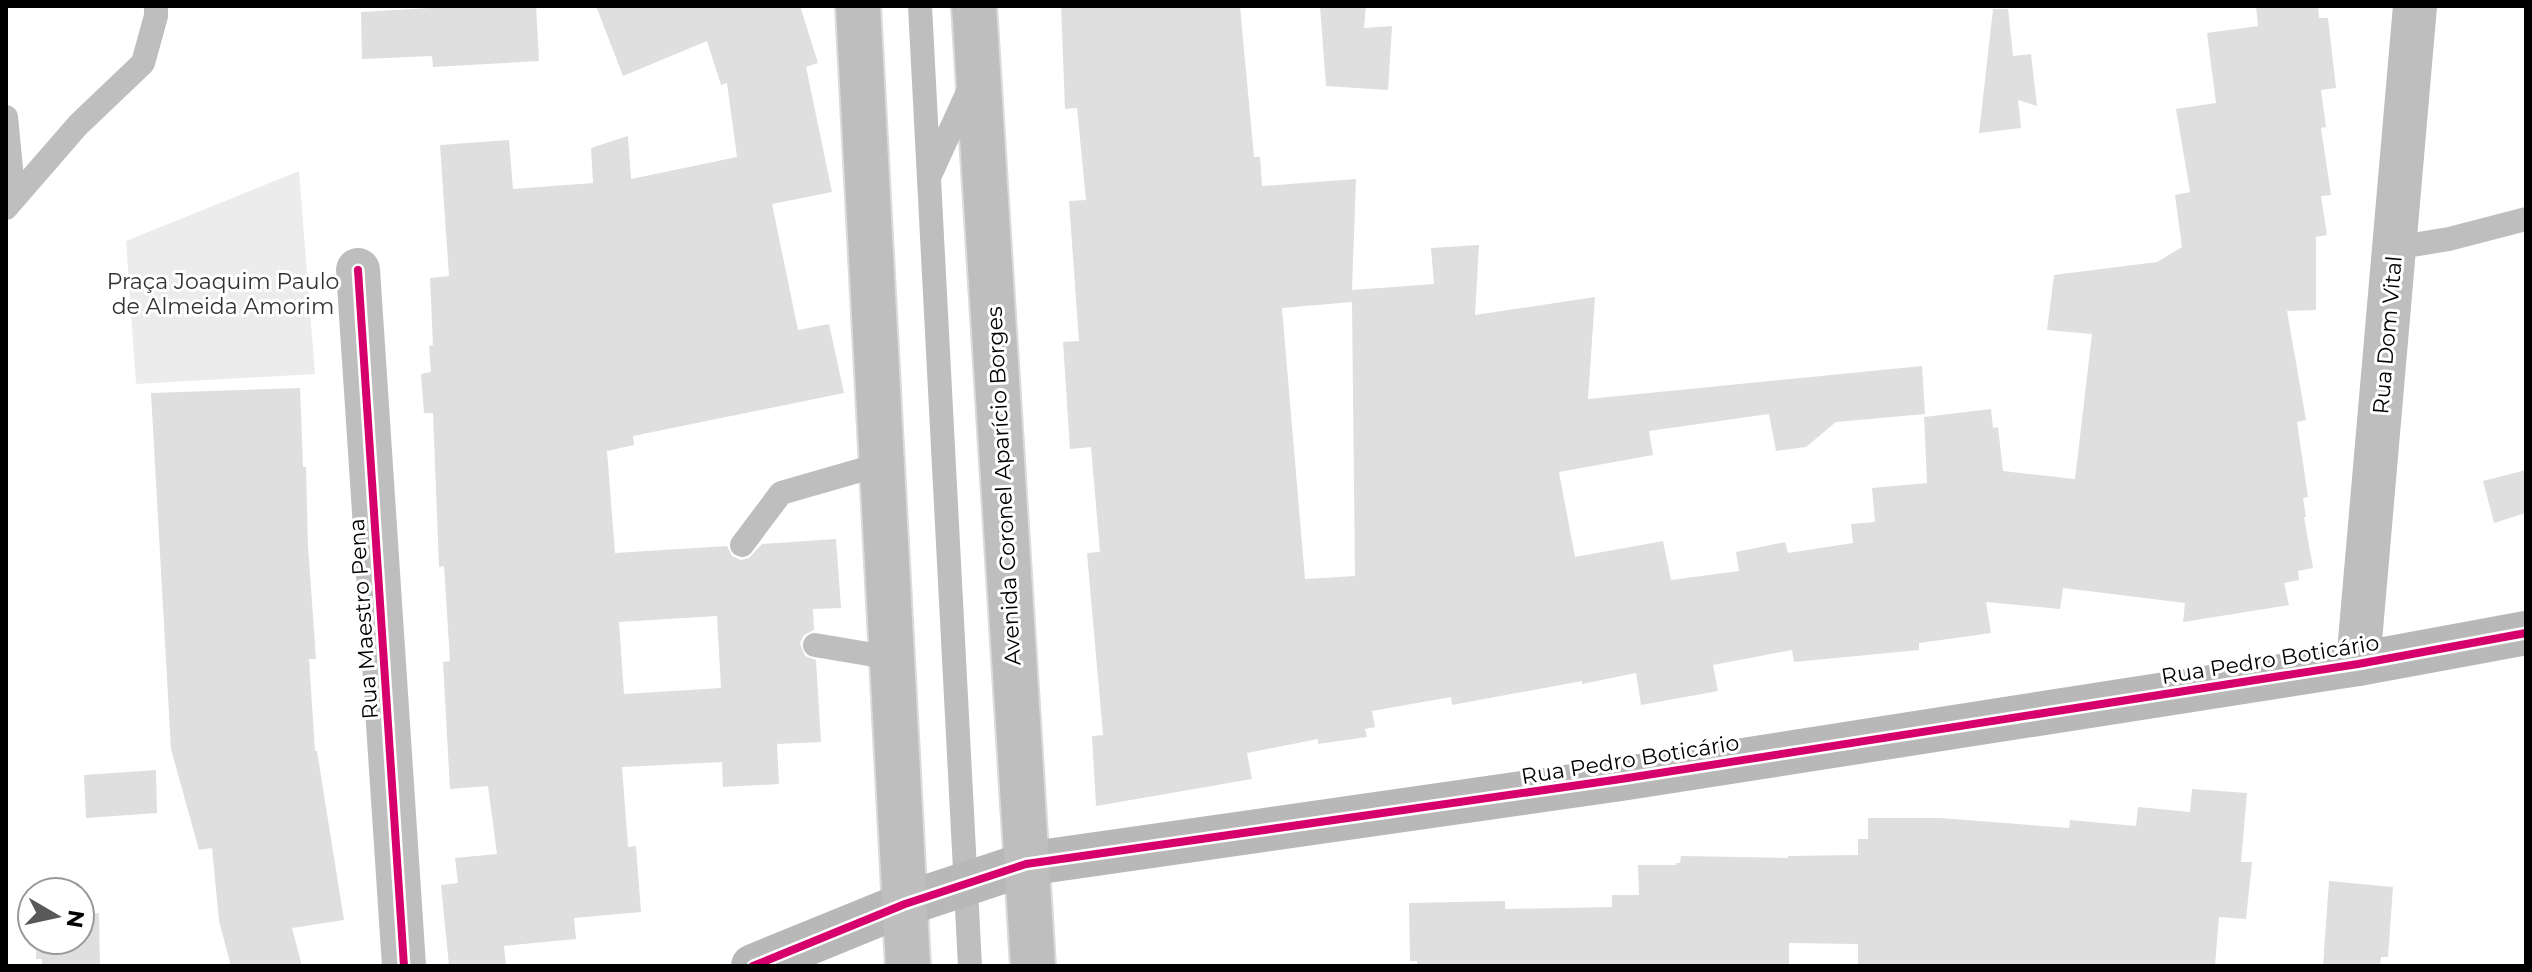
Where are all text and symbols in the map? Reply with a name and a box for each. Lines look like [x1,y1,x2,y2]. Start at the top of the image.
street label: Rua Dom Vital [2367,255,2408,415]
park label: Praça Joaquim Paulo de Almeida Amorim [107,268,339,320]
street label: Avenida Coronel Aparício Borges [981,306,1026,666]
street label: Rua Maestro Pena [343,518,384,720]
street label: Rua Pedro Boticário [2159,629,2381,690]
street label: Rua Pedro Boticário [1519,729,1741,790]
north arrow [16,876,96,956]
text: N [61,908,90,930]

